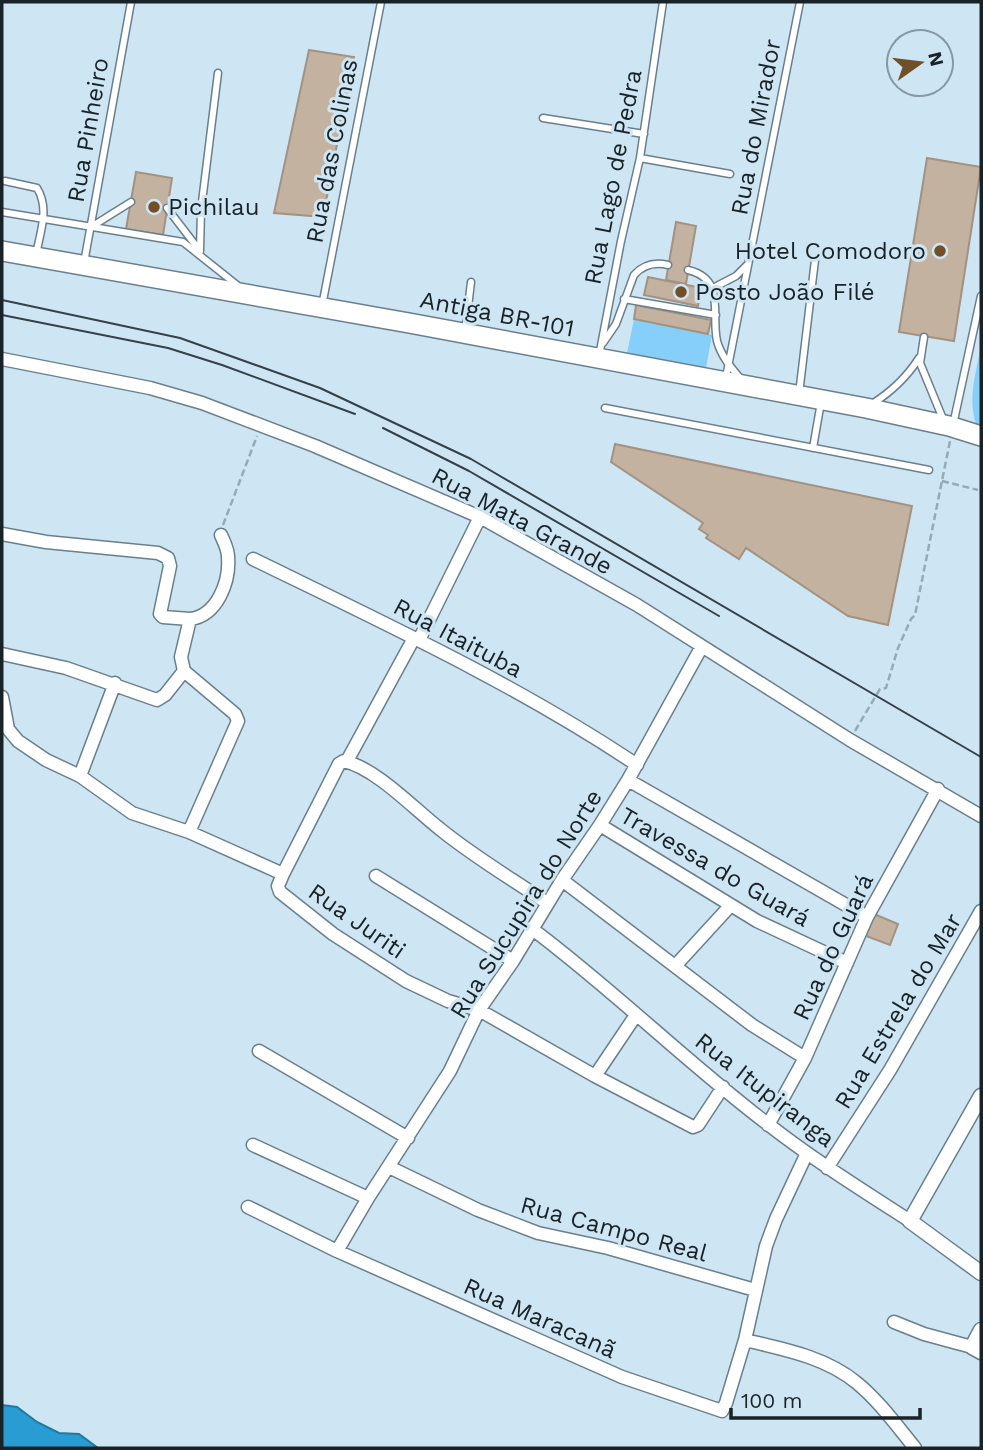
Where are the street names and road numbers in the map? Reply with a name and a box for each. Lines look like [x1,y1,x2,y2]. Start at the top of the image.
street label: Rua do Mirador [725,37,787,217]
street label: Rua Pinheiro [61,55,115,205]
street label: Rua das Colinas [300,57,364,245]
street label: Rua Lago de Pedra [578,67,648,287]
street label: Antiga BR-101 [417,285,577,343]
street label: Rua Mata Grande [427,462,617,580]
street label: Rua Itaituba [389,592,527,684]
street label: Rua Sucupira do Norte [444,784,608,1024]
street label: Travessa do Guará [615,801,815,933]
street label: Rua do Guará [787,869,879,1025]
street label: Rua Juriti [303,877,411,965]
street label: Rua Estrela do Mar [829,908,968,1114]
street label: Rua Itupiranga [690,1027,840,1153]
street label: Rua Campo Real [517,1191,711,1268]
street label: Rua Maracanã [459,1272,621,1364]

